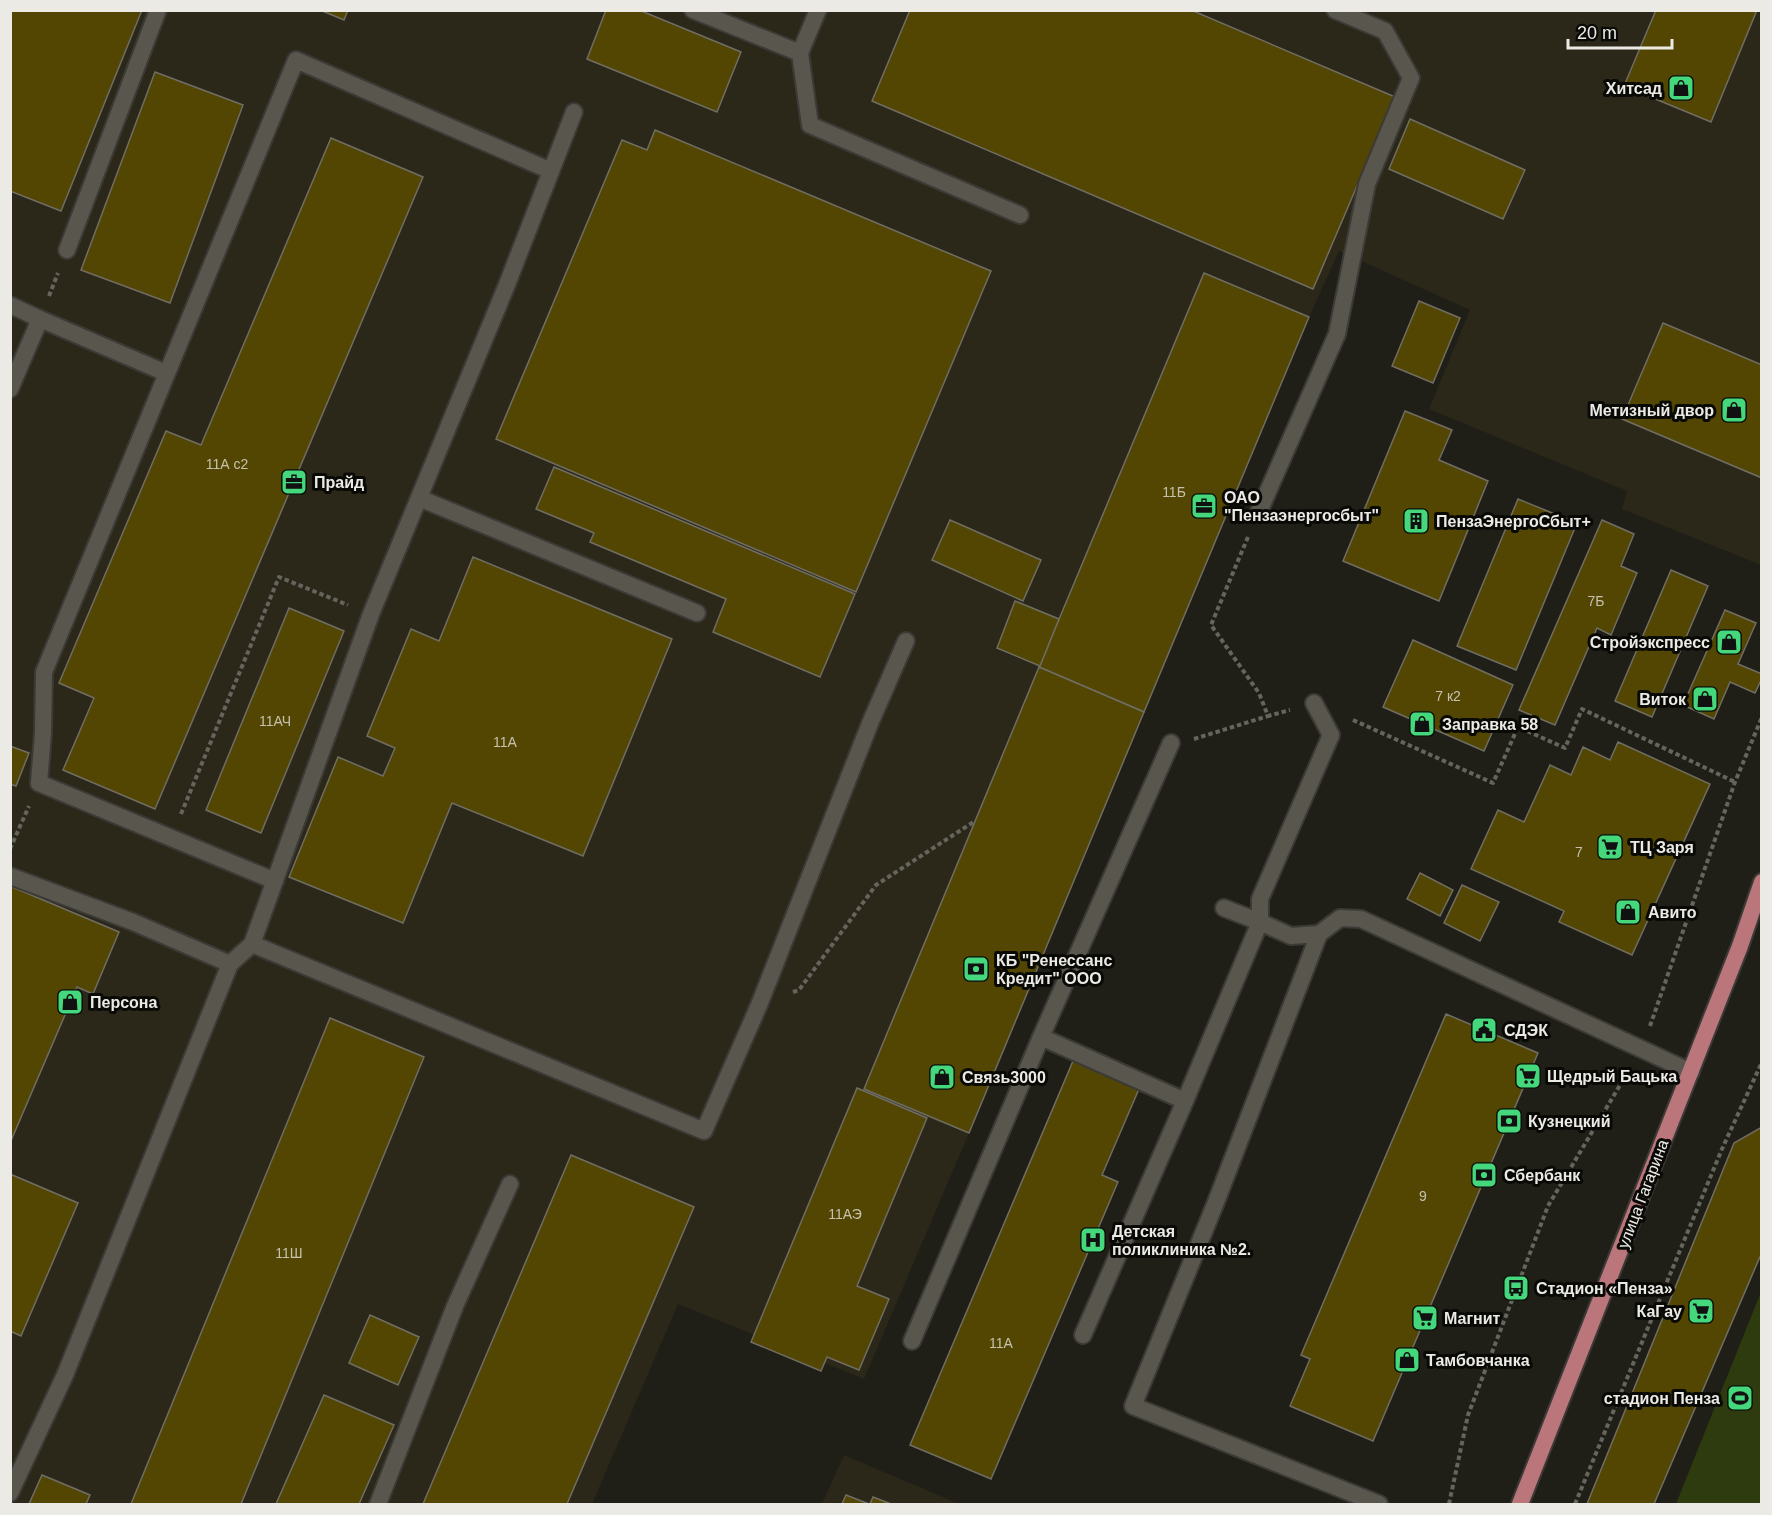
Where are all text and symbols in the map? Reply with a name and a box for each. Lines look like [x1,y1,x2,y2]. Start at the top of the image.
scale bar [1568,12,1672,50]
text: 20 m [1577,23,1617,43]
shop icon: Хитсад [1666,73,1696,103]
place label: Хитсад [1606,80,1662,97]
shop icon: Метизный двор [1719,395,1749,425]
place label: Метизный двор [1589,402,1714,419]
house number: 11А с2 [206,456,248,472]
office icon: Прайд [279,467,309,497]
place label: Прайд [314,474,364,491]
house number: 11Б [1162,484,1186,500]
place label: ОАО "Пензаэнергосбыт" [1224,489,1379,524]
office icon: ОАО "Пензаэнергосбыт" [1189,491,1219,521]
building icon: ПензаЭнергоСбыт+ [1401,506,1431,536]
place label: ПензаЭнергоСбыт+ [1436,513,1591,530]
house number: 7Б [1588,593,1604,609]
shop icon: Стройэкспресс [1714,627,1744,657]
place label: Стройэкспресс [1590,634,1710,651]
shop icon: Виток [1690,684,1720,714]
house number: 7 к2 [1435,688,1461,704]
place label: Виток [1639,691,1687,708]
shop icon: Заправка 58 [1407,709,1437,739]
house number: 11АЧ [259,713,291,729]
place label: Заправка 58 [1442,716,1538,733]
house number: 11А [493,734,518,750]
supermarket icon: ТЦ Заря [1595,832,1625,862]
place label: ТЦ Заря [1630,839,1694,856]
house number: 7 [1575,844,1583,860]
shop icon: Авито [1613,897,1643,927]
place label: Авито [1648,904,1697,921]
place label: КБ "Ренессанс Кредит" ООО [996,952,1112,987]
bank icon: КБ "Ренессанс Кредит" ООО [961,954,991,984]
shop icon: Персона [55,987,85,1017]
place label: Персона [90,994,158,1011]
public building icon: СДЭК [1469,1015,1499,1045]
place label: СДЭК [1504,1022,1548,1039]
supermarket icon: Щедрый Бацька [1513,1061,1543,1091]
shop icon: Связь3000 [927,1062,957,1092]
place label: Щедрый Бацька [1547,1068,1677,1085]
place label: Связь3000 [962,1069,1046,1086]
bank icon: Кузнецкий [1494,1106,1524,1136]
place label: Кузнецкий [1528,1113,1610,1130]
street label: улица Гагарина [1614,1137,1672,1251]
bank icon: Сбербанк [1469,1160,1499,1190]
place label: Сбербанк [1504,1167,1581,1184]
house number: 9 [1419,1188,1427,1204]
house number: 11АЭ [828,1206,862,1222]
place label: Детская поликлиника №2. [1112,1223,1251,1258]
hospital icon: Детская поликлиника №2. [1078,1225,1108,1255]
house number: 11Ш [275,1245,303,1261]
bus stop icon: Стадион «Пенза» [1501,1273,1531,1303]
place label: Стадион «Пенза» [1536,1280,1673,1297]
supermarket icon: КаГау [1686,1296,1716,1326]
supermarket icon: Магнит [1410,1303,1440,1333]
place label: КаГау [1636,1303,1682,1320]
place label: Магнит [1444,1310,1501,1327]
house number: 11А [989,1335,1014,1351]
shop icon: Тамбовчанка [1392,1345,1422,1375]
place label: Тамбовчанка [1426,1352,1530,1369]
sports icon: стадион Пенза [1725,1383,1755,1413]
place label: стадион Пенза [1604,1390,1720,1407]

